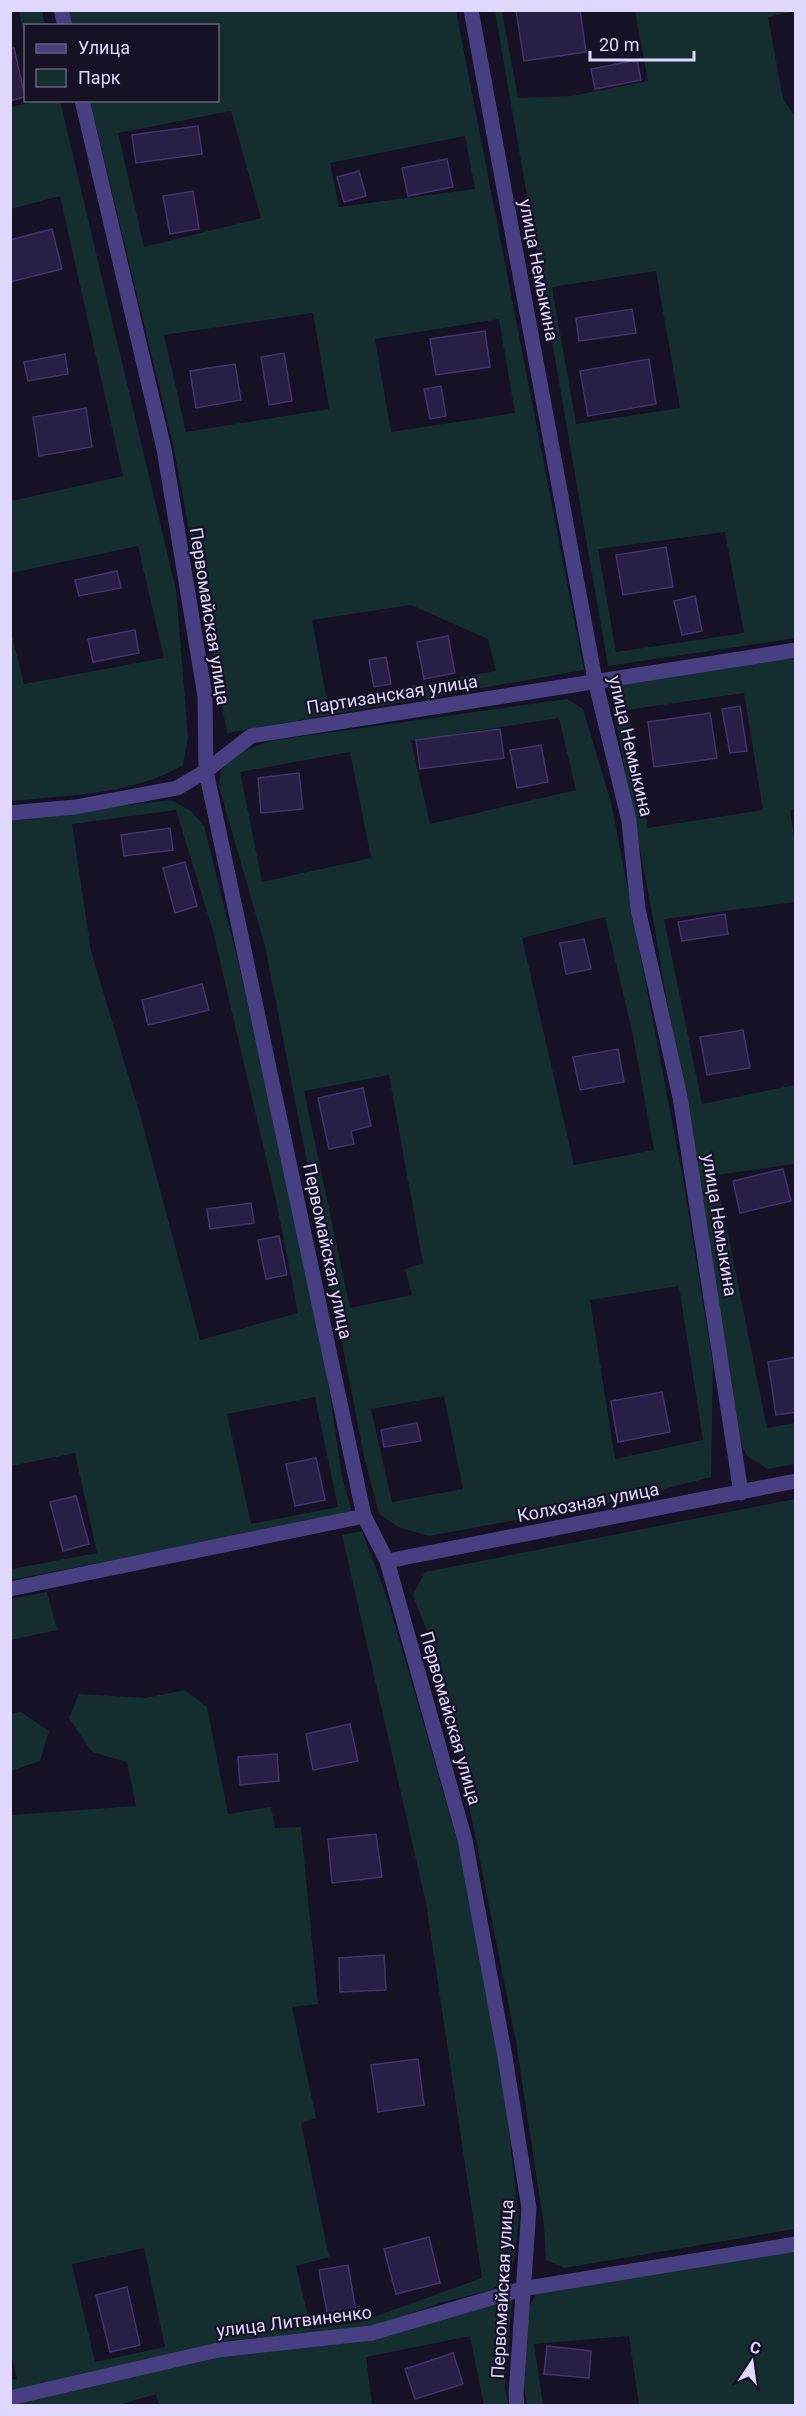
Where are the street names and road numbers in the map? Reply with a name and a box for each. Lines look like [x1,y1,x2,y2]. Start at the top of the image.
street label: улица Немыкина [515,197,563,343]
street label: Первомайская улица [186,526,234,706]
street label: Партизанская улица [305,670,479,718]
street label: улица Немыкина [605,674,657,818]
street label: улица Немыкина [698,1152,742,1298]
street label: Первомайская улица [299,1161,357,1341]
street label: Колхозная улица [515,1478,661,1526]
street label: Первомайская улица [416,1629,486,1807]
street label: Первомайская улица [487,2199,517,2379]
street label: улица Литвиненко [215,2301,373,2341]

